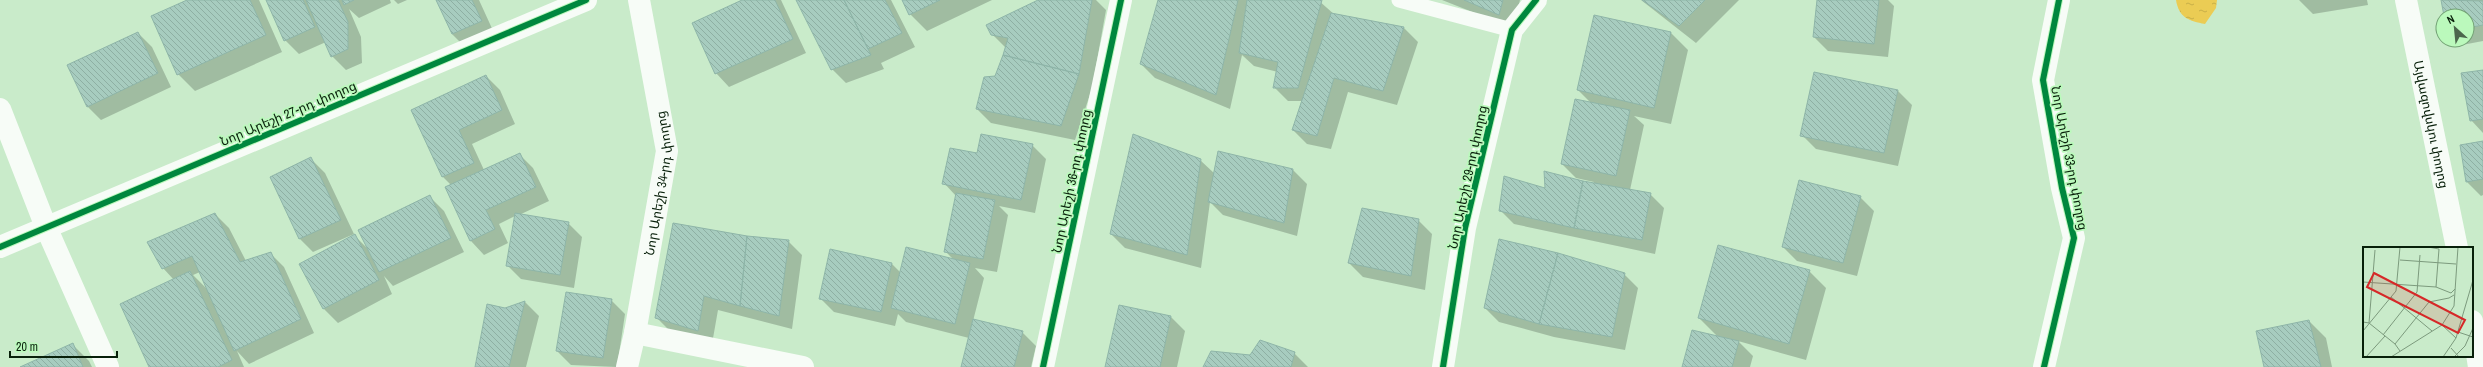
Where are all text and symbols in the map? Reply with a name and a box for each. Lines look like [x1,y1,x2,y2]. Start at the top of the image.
north arrow [2435,8,2475,48]
text: N [2444,11,2457,27]
street label: Այվազովսկու փողոց [2410,59,2453,190]
street label: Նոր Արեշի 27-րդ փողոց [217,77,359,150]
street label: Նոր Արեշի 33-րդ փողոց [2047,85,2092,232]
street label: Նոր Արեշի 29-րդ փողոց [1444,104,1491,250]
street label: Նոր Արեշի 36-րդ փողոց [1048,108,1095,254]
street label: Նոր Արեշի 34-րդ փողոց [641,109,676,257]
inset map [2363,247,2473,357]
scale bar [10,333,117,359]
text: 20 m [16,339,38,355]

